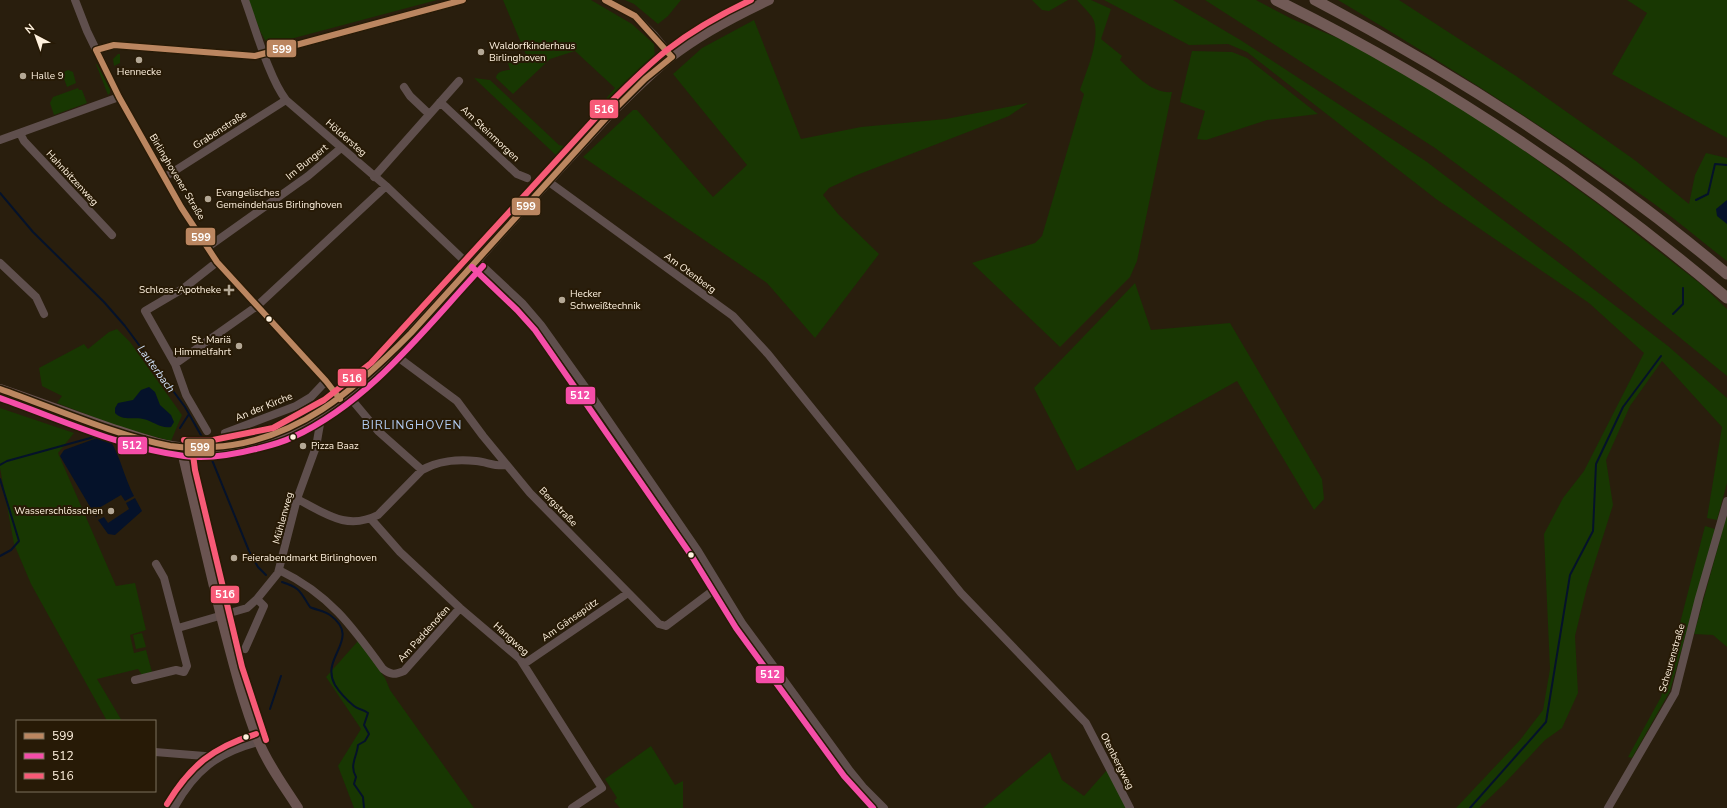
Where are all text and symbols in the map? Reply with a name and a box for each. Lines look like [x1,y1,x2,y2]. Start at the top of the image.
north arrow [16,16,56,56]
text: N [22,20,38,37]
line badge: 599 [266,39,297,58]
place label: Waldorfkinderhaus Birlinghoven [489,39,576,65]
text: 599 [272,42,292,57]
marker: Waldorfkinderhaus Birlinghoven [476,47,486,57]
marker: Hennecke [134,55,144,65]
place label: Hennecke [117,65,161,79]
place label: Halle 9 [31,69,64,83]
marker: Halle 9 [18,71,28,81]
line badge: 516 [589,99,619,119]
text: 516 [594,102,614,117]
street label: Am Steinmorgen [457,103,523,165]
street label: Grabenstraße [190,107,250,153]
street label: Höldersteg [322,116,370,160]
street label: Birlinghovener Straße [146,131,208,223]
street label: Im Bungert [283,140,331,183]
street label: Hahnbitzenweg [43,147,101,209]
place label: Evangelisches Gemeindehaus Birlinghoven [216,186,342,212]
marker: Evangelisches Gemeindehaus Birlinghoven [203,194,213,204]
line badge: 599 [511,197,541,216]
text: 599 [516,199,536,214]
line badge: 599 [185,227,216,246]
text: 599 [191,230,211,245]
street label: Am Otenberg [661,249,719,297]
place label: Schloss-Apotheke [139,283,221,297]
marker: Schloss-Apotheke [224,285,234,295]
place label: Hecker Schweißtechnik [570,287,641,313]
marker: Hecker Schweißtechnik [557,295,567,305]
unlabelled marker [264,314,274,324]
place label: St. Mariä Himmelfahrt [174,333,231,359]
marker: St. Mariä Himmelfahrt [234,341,244,351]
water label: Lauterbach [134,342,178,396]
line badge: 516 [337,368,367,387]
text: 516 [342,371,362,386]
line badge: 512 [565,386,596,405]
text: 512 [570,388,590,403]
street label: An der Kirche [233,389,295,425]
district label: BIRLINGHOVEN [362,417,462,433]
unlabelled marker [288,432,298,442]
line badge: 512 [117,436,148,455]
text: 512 [122,438,142,453]
line badge: 599 [184,438,215,457]
place label: Pizza Baaz [311,439,359,453]
text: 599 [190,440,210,455]
marker: Pizza Baaz [298,441,308,451]
street label: Bergstraße [536,484,580,530]
street label: Mühlenweg [269,490,297,546]
place label: Wasserschlösschen [14,504,103,518]
marker: Wasserschlösschen [106,506,116,516]
unlabelled marker [686,550,696,560]
place label: Feierabendmarkt Birlinghoven [242,551,377,565]
marker: Feierabendmarkt Birlinghoven [229,553,239,563]
line badge: 516 [210,585,240,604]
text: 516 [215,587,235,602]
street label: Am Gänsepütz [539,595,601,645]
street label: Am Paddenofen [395,602,453,666]
street label: Hangweg [490,619,532,659]
street label: Scheurenstraße [1656,622,1688,694]
line badge: 512 [755,665,785,684]
text: 512 [760,667,780,682]
legend [16,720,156,792]
text: 599 [52,728,74,744]
street label: Otenbergweg [1097,730,1137,792]
unlabelled marker [241,732,251,742]
text: 512 [52,748,74,764]
text: 516 [52,768,74,784]

